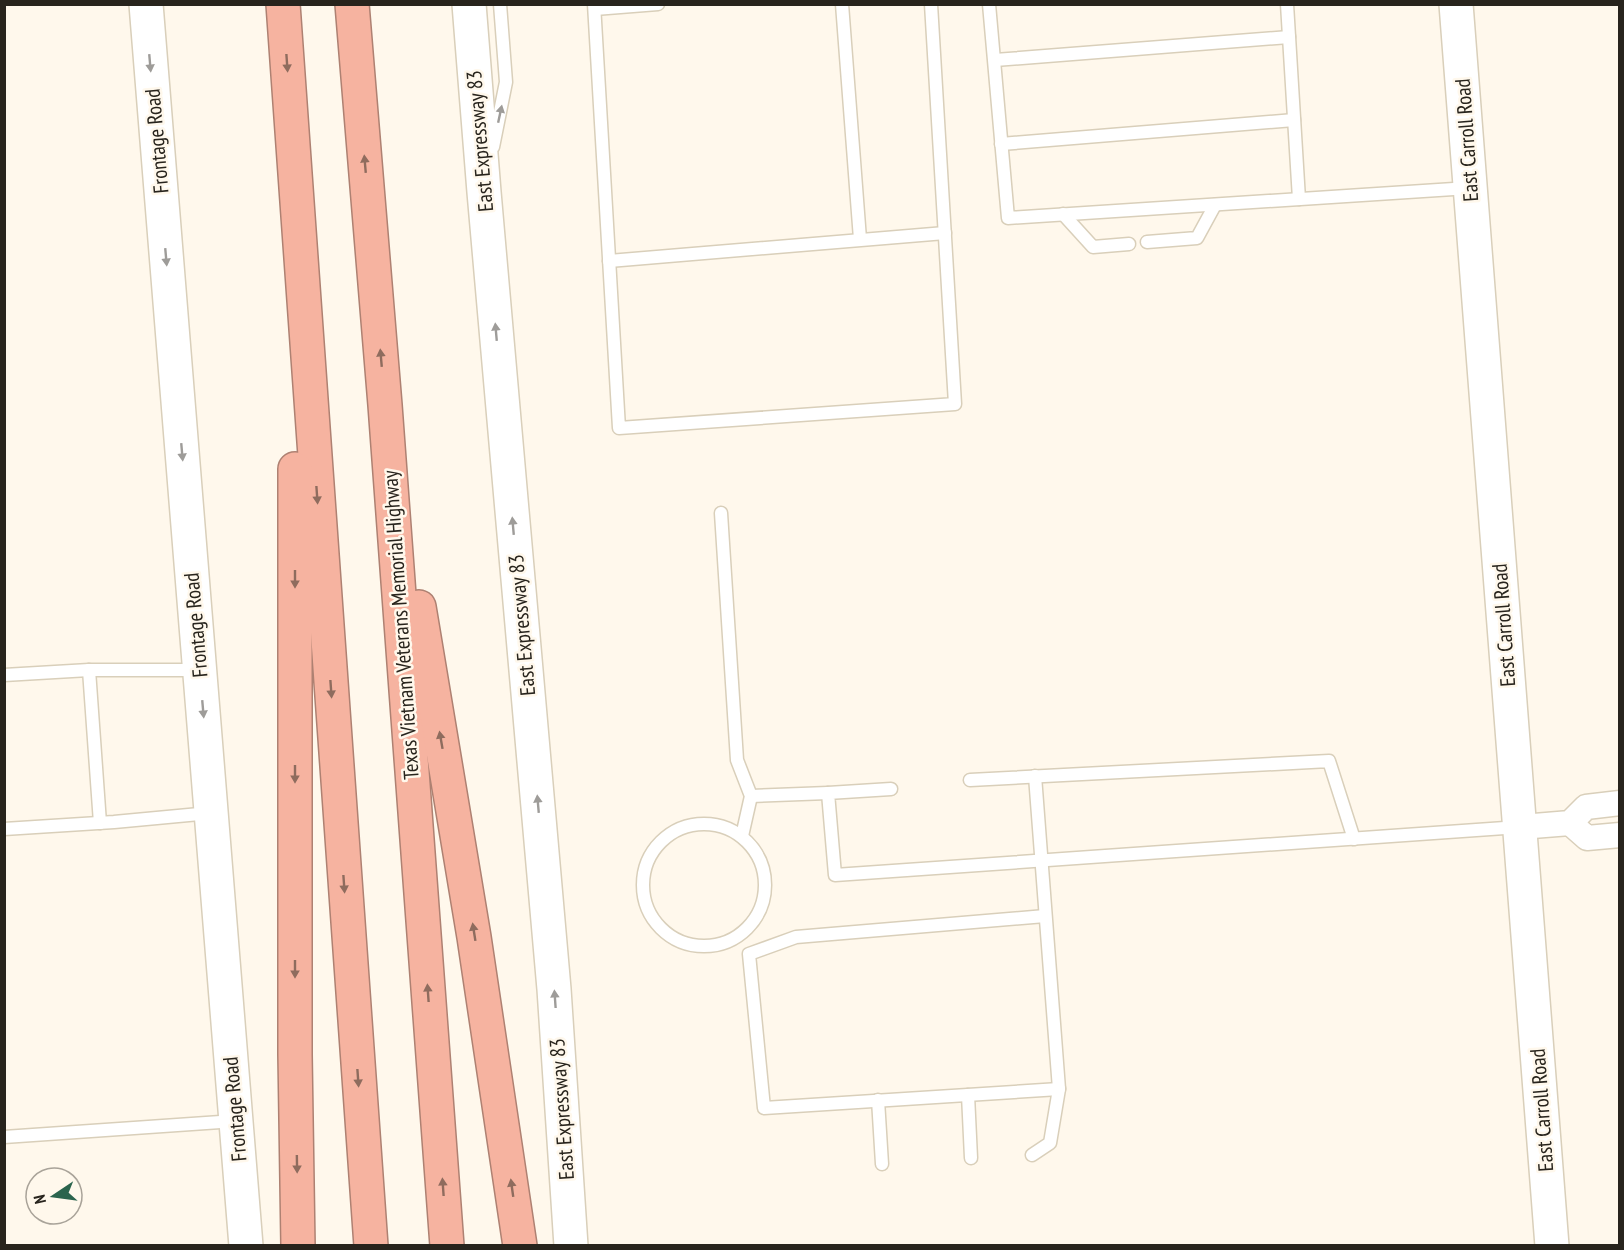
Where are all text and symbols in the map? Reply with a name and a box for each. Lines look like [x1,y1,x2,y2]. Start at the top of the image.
one-way arrow [145,53,155,72]
one-way arrow [282,53,291,72]
street label: East Expressway 83 [460,69,499,213]
street label: East Carroll Road [1449,78,1484,202]
street label: Frontage Road [138,88,175,194]
one-way arrow [496,104,505,123]
one-way arrow [360,155,370,174]
one-way arrow [161,248,171,267]
one-way arrow [491,323,501,342]
one-way arrow [376,349,386,368]
one-way arrow [177,442,186,461]
street label: Texas Vietnam Veterans Memorial Highway [376,469,425,781]
one-way arrow [312,485,322,504]
one-way arrow [508,517,518,536]
street label: East Expressway 83 [502,553,541,697]
street label: East Carroll Road [1486,563,1521,687]
one-way arrow [290,570,300,589]
street label: Frontage Road [177,572,214,678]
one-way arrow [326,680,335,699]
one-way arrow [198,699,207,718]
one-way arrow [437,730,446,749]
one-way arrow [290,765,300,784]
one-way arrow [533,795,543,814]
one-way arrow [340,874,349,893]
one-way arrow [469,923,478,942]
one-way arrow [290,960,300,979]
one-way arrow [424,983,433,1002]
one-way arrow [550,989,559,1008]
street label: East Expressway 83 [543,1037,580,1181]
street label: East Carroll Road [1524,1048,1559,1172]
street label: Frontage Road [216,1056,253,1162]
one-way arrow [354,1069,363,1088]
one-way arrow [292,1155,302,1174]
north arrow [24,1166,84,1226]
one-way arrow [438,1178,448,1197]
one-way arrow [507,1178,516,1197]
text: N [29,1193,50,1206]

